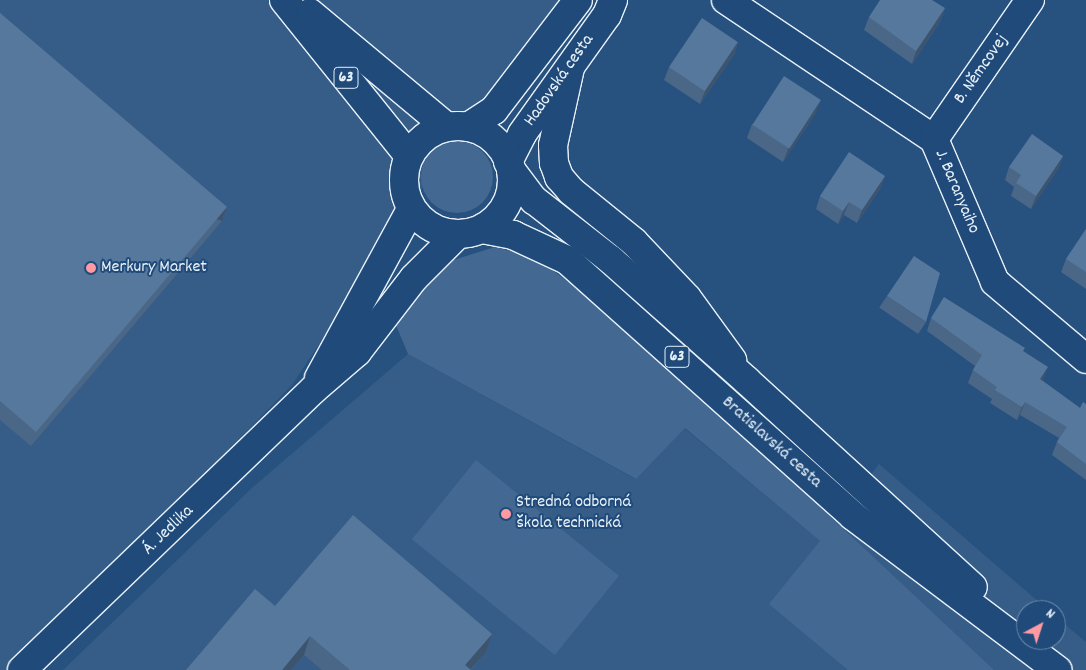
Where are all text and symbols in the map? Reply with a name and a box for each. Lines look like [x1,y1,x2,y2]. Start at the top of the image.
street label: Hadovská cesta [520,31,600,131]
street label: B. Němcovej [950,31,1014,109]
road number: 63 [334,64,358,92]
street label: J. Baranyaiho [929,147,983,237]
place label: Merkury Market [101,257,207,279]
marker: Merkury Market [85,262,97,274]
road number: 63 [664,344,690,371]
street label: Bratislavská cesta [716,392,826,494]
place label: Stredná odborná škola technická [516,493,631,536]
street label: Á. Jedlika [139,501,199,561]
marker: Stredná odborná škola technická [500,508,512,520]
north arrow [1016,600,1066,650]
text: N [1041,604,1059,624]

